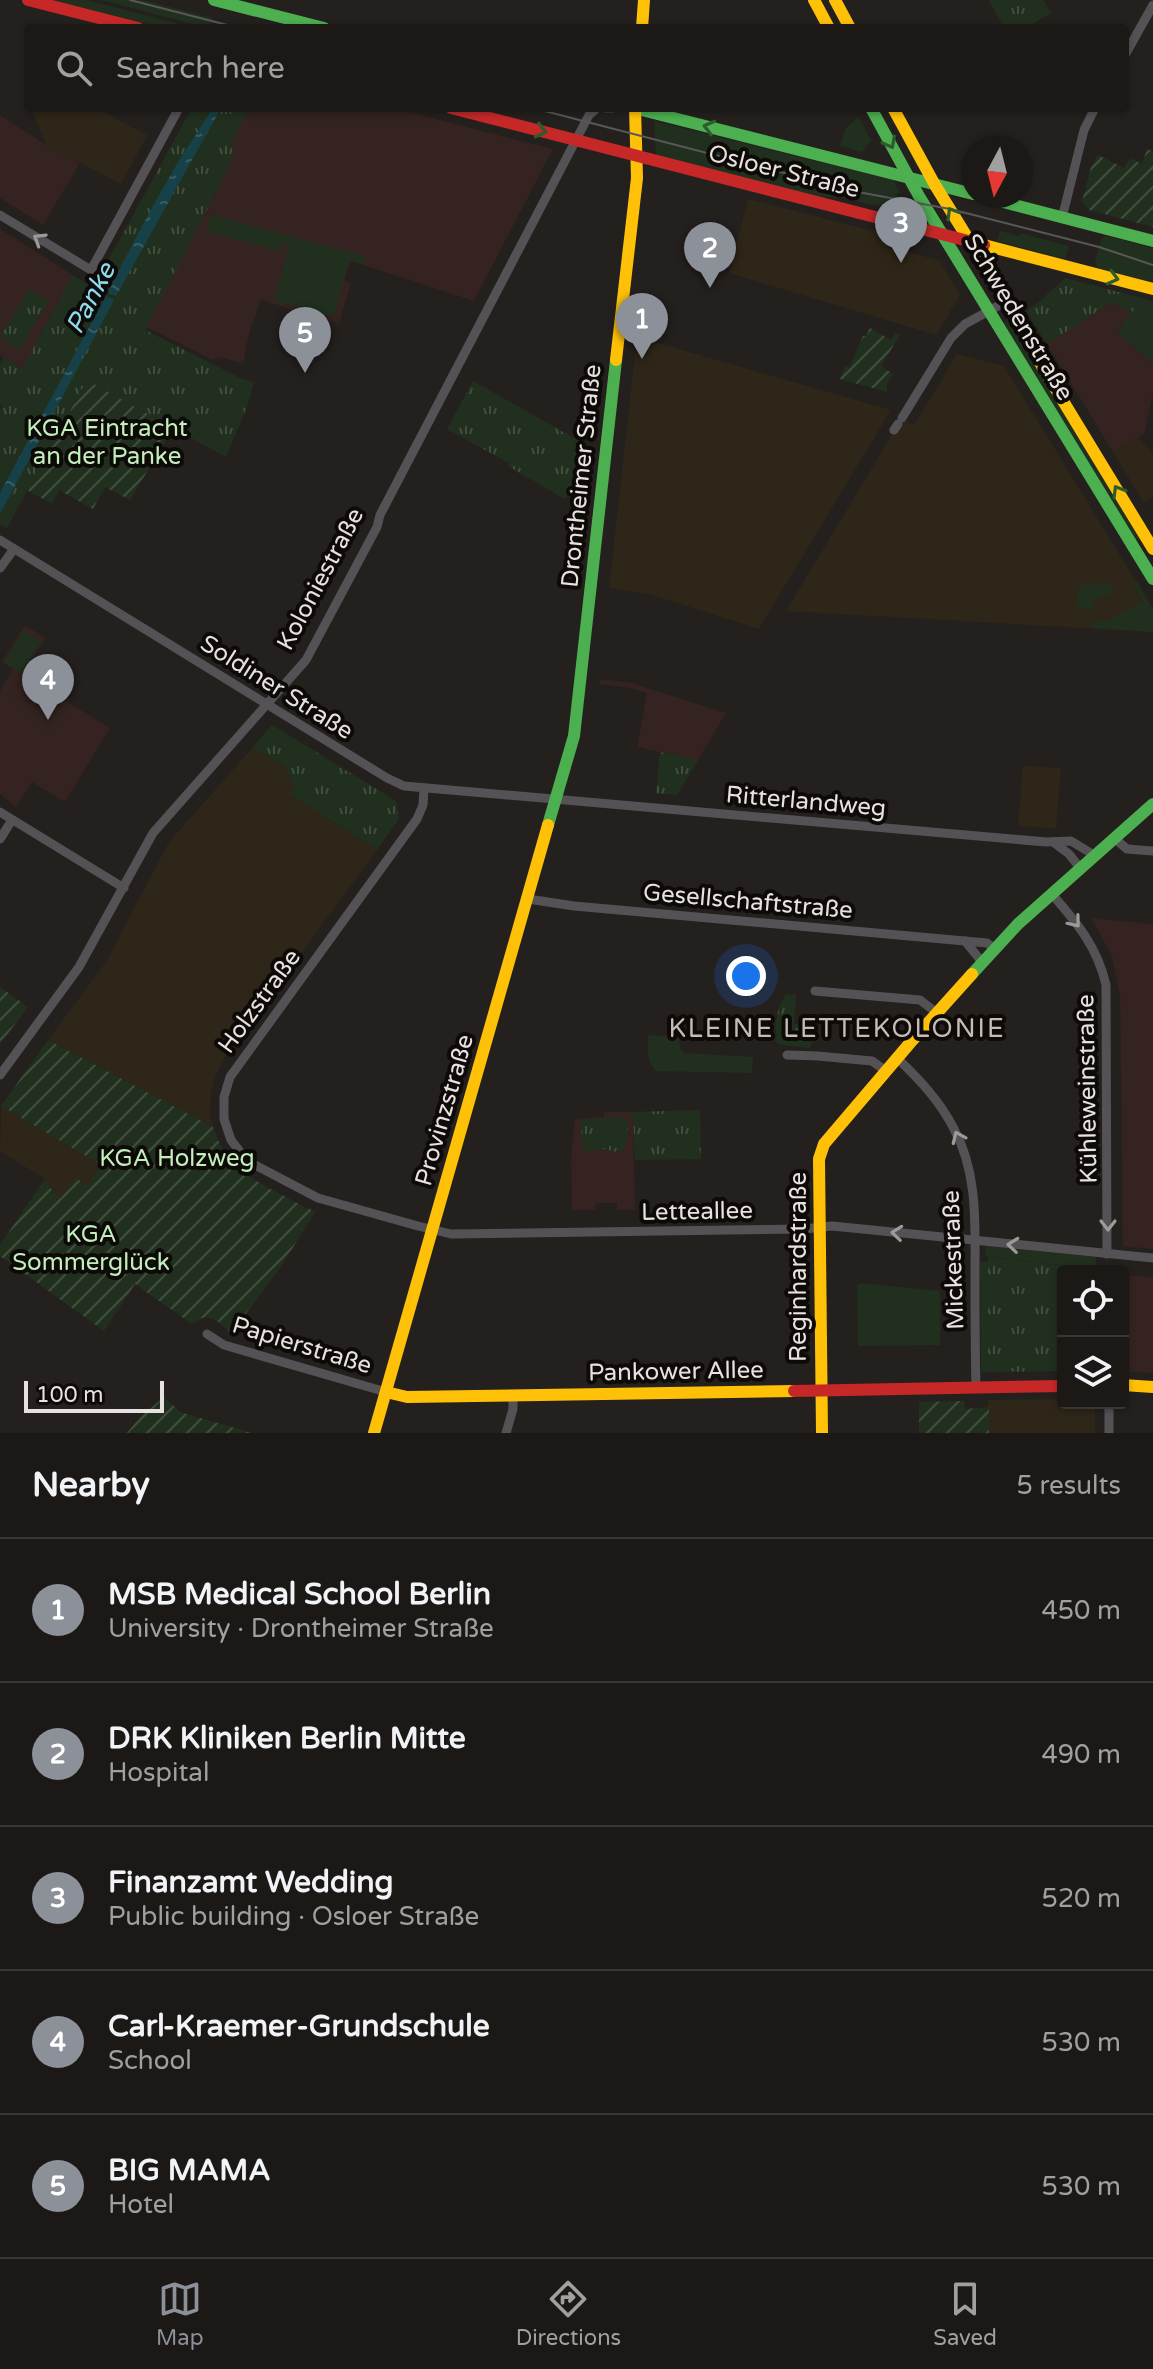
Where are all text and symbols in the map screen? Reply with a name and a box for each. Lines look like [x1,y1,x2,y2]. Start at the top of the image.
search box [24,24,1129,112]
icon: search [52,46,96,90]
text: Search here [116,50,285,87]
one-way arrow [702,119,716,136]
one-way arrow [533,122,547,139]
one-way arrow [880,135,895,150]
north arrow [961,136,1033,208]
street label: Osloer Straße [705,139,862,204]
pin: 3 [875,197,927,263]
one-way arrow [946,207,962,222]
pin: 2 [684,222,736,288]
street label: Schwedenstraße [957,229,1080,406]
one-way arrow [33,233,48,249]
water label: Panke [59,256,123,339]
one-way arrow [1106,269,1120,286]
pin: 1 [616,293,668,359]
pin: 5 [279,307,331,373]
street label: Drontheimer Straße [555,363,608,589]
park label: KGA Eintracht an der Panke [26,414,188,471]
one-way arrow [1112,485,1128,500]
street label: Koloniestraße [271,503,370,655]
street label: Soldiner Straße [195,629,358,746]
pin: 4 [22,654,74,720]
street label: Ritterlandweg [725,780,887,823]
street label: Gesellschaftstraße [642,878,854,925]
one-way arrow [1065,913,1080,927]
street label: Holzstraße [212,944,307,1059]
your location [726,956,766,996]
street label: Kühleweinstraße [1071,994,1104,1184]
district label: KLEINE LETTEKOLONIE [668,1013,1006,1044]
street label: Provinzstraße [409,1031,480,1189]
one-way arrow [951,1131,967,1145]
park label: KGA Holzweg [99,1144,255,1173]
street label: Reginhardstraße [784,1172,813,1362]
street label: Mickestraße [937,1190,970,1330]
street label: Letteallee [641,1196,753,1227]
one-way arrow [1099,1219,1117,1232]
park label: KGA Sommerglück [12,1220,170,1277]
one-way arrow [890,1224,903,1241]
one-way arrow [1006,1236,1019,1253]
map controls [1057,1265,1129,1409]
button: locate [1057,1265,1129,1337]
street label: Papierstraße [229,1311,375,1380]
button: layers [1057,1337,1129,1409]
street label: Pankower Allee [588,1355,764,1388]
scale bar [24,1377,164,1413]
text: 100 m [36,1382,103,1408]
text: Nearby [32,1465,150,1506]
text: 5 results [1016,1470,1121,1501]
text: MSB Medical School Berlin [108,1576,491,1613]
text: 1 [50,1595,66,1626]
text: 450 m [1041,1595,1121,1626]
text: University · Drontheimer Straße [108,1613,494,1644]
text: DRK Kliniken Berlin Mitte [108,1720,466,1757]
text: 2 [50,1739,66,1770]
text: 490 m [1041,1739,1121,1770]
text: Hospital [108,1757,209,1788]
text: Finanzamt Wedding [108,1864,394,1901]
text: 3 [50,1883,66,1914]
text: 520 m [1041,1883,1121,1914]
text: Public building · Osloer Straße [108,1901,479,1932]
text: Carl-Kraemer-Grundschule [108,2008,490,2045]
text: 4 [50,2027,66,2058]
text: 530 m [1041,2027,1121,2058]
text: School [108,2045,192,2076]
text: BIG MAMA [108,2152,271,2189]
text: 5 [50,2171,66,2202]
text: 530 m [1041,2171,1121,2202]
text: Hotel [108,2189,174,2220]
tab: Map [156,2277,204,2351]
tab: Directions [516,2277,621,2351]
tab: Saved [933,2277,997,2351]

